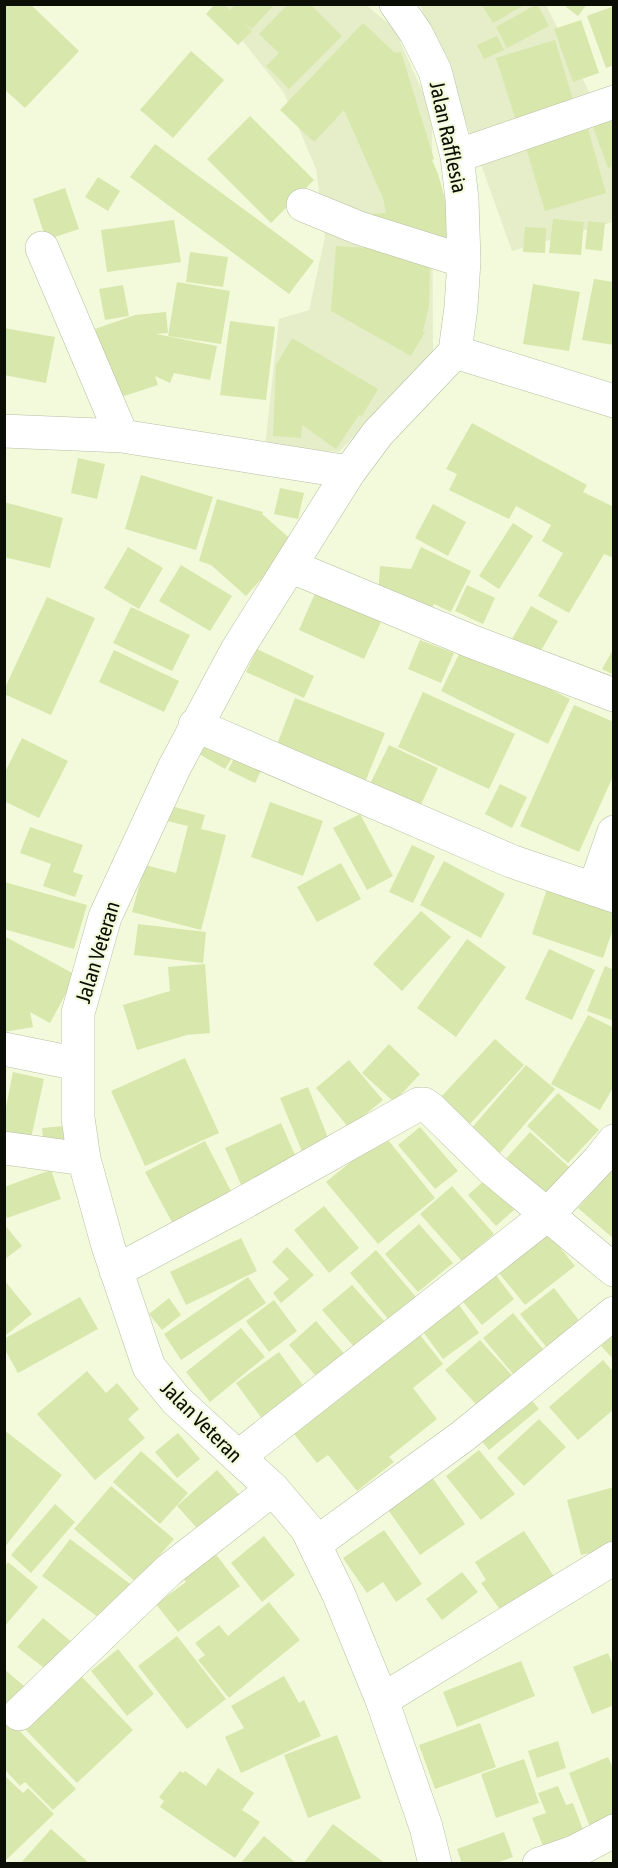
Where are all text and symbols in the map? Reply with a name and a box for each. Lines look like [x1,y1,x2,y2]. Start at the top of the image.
street label: Jalan Rafflesia [425,79,473,195]
street label: Jalan Veteran [70,898,124,1006]
street label: Jalan Veteran [156,1375,248,1467]

